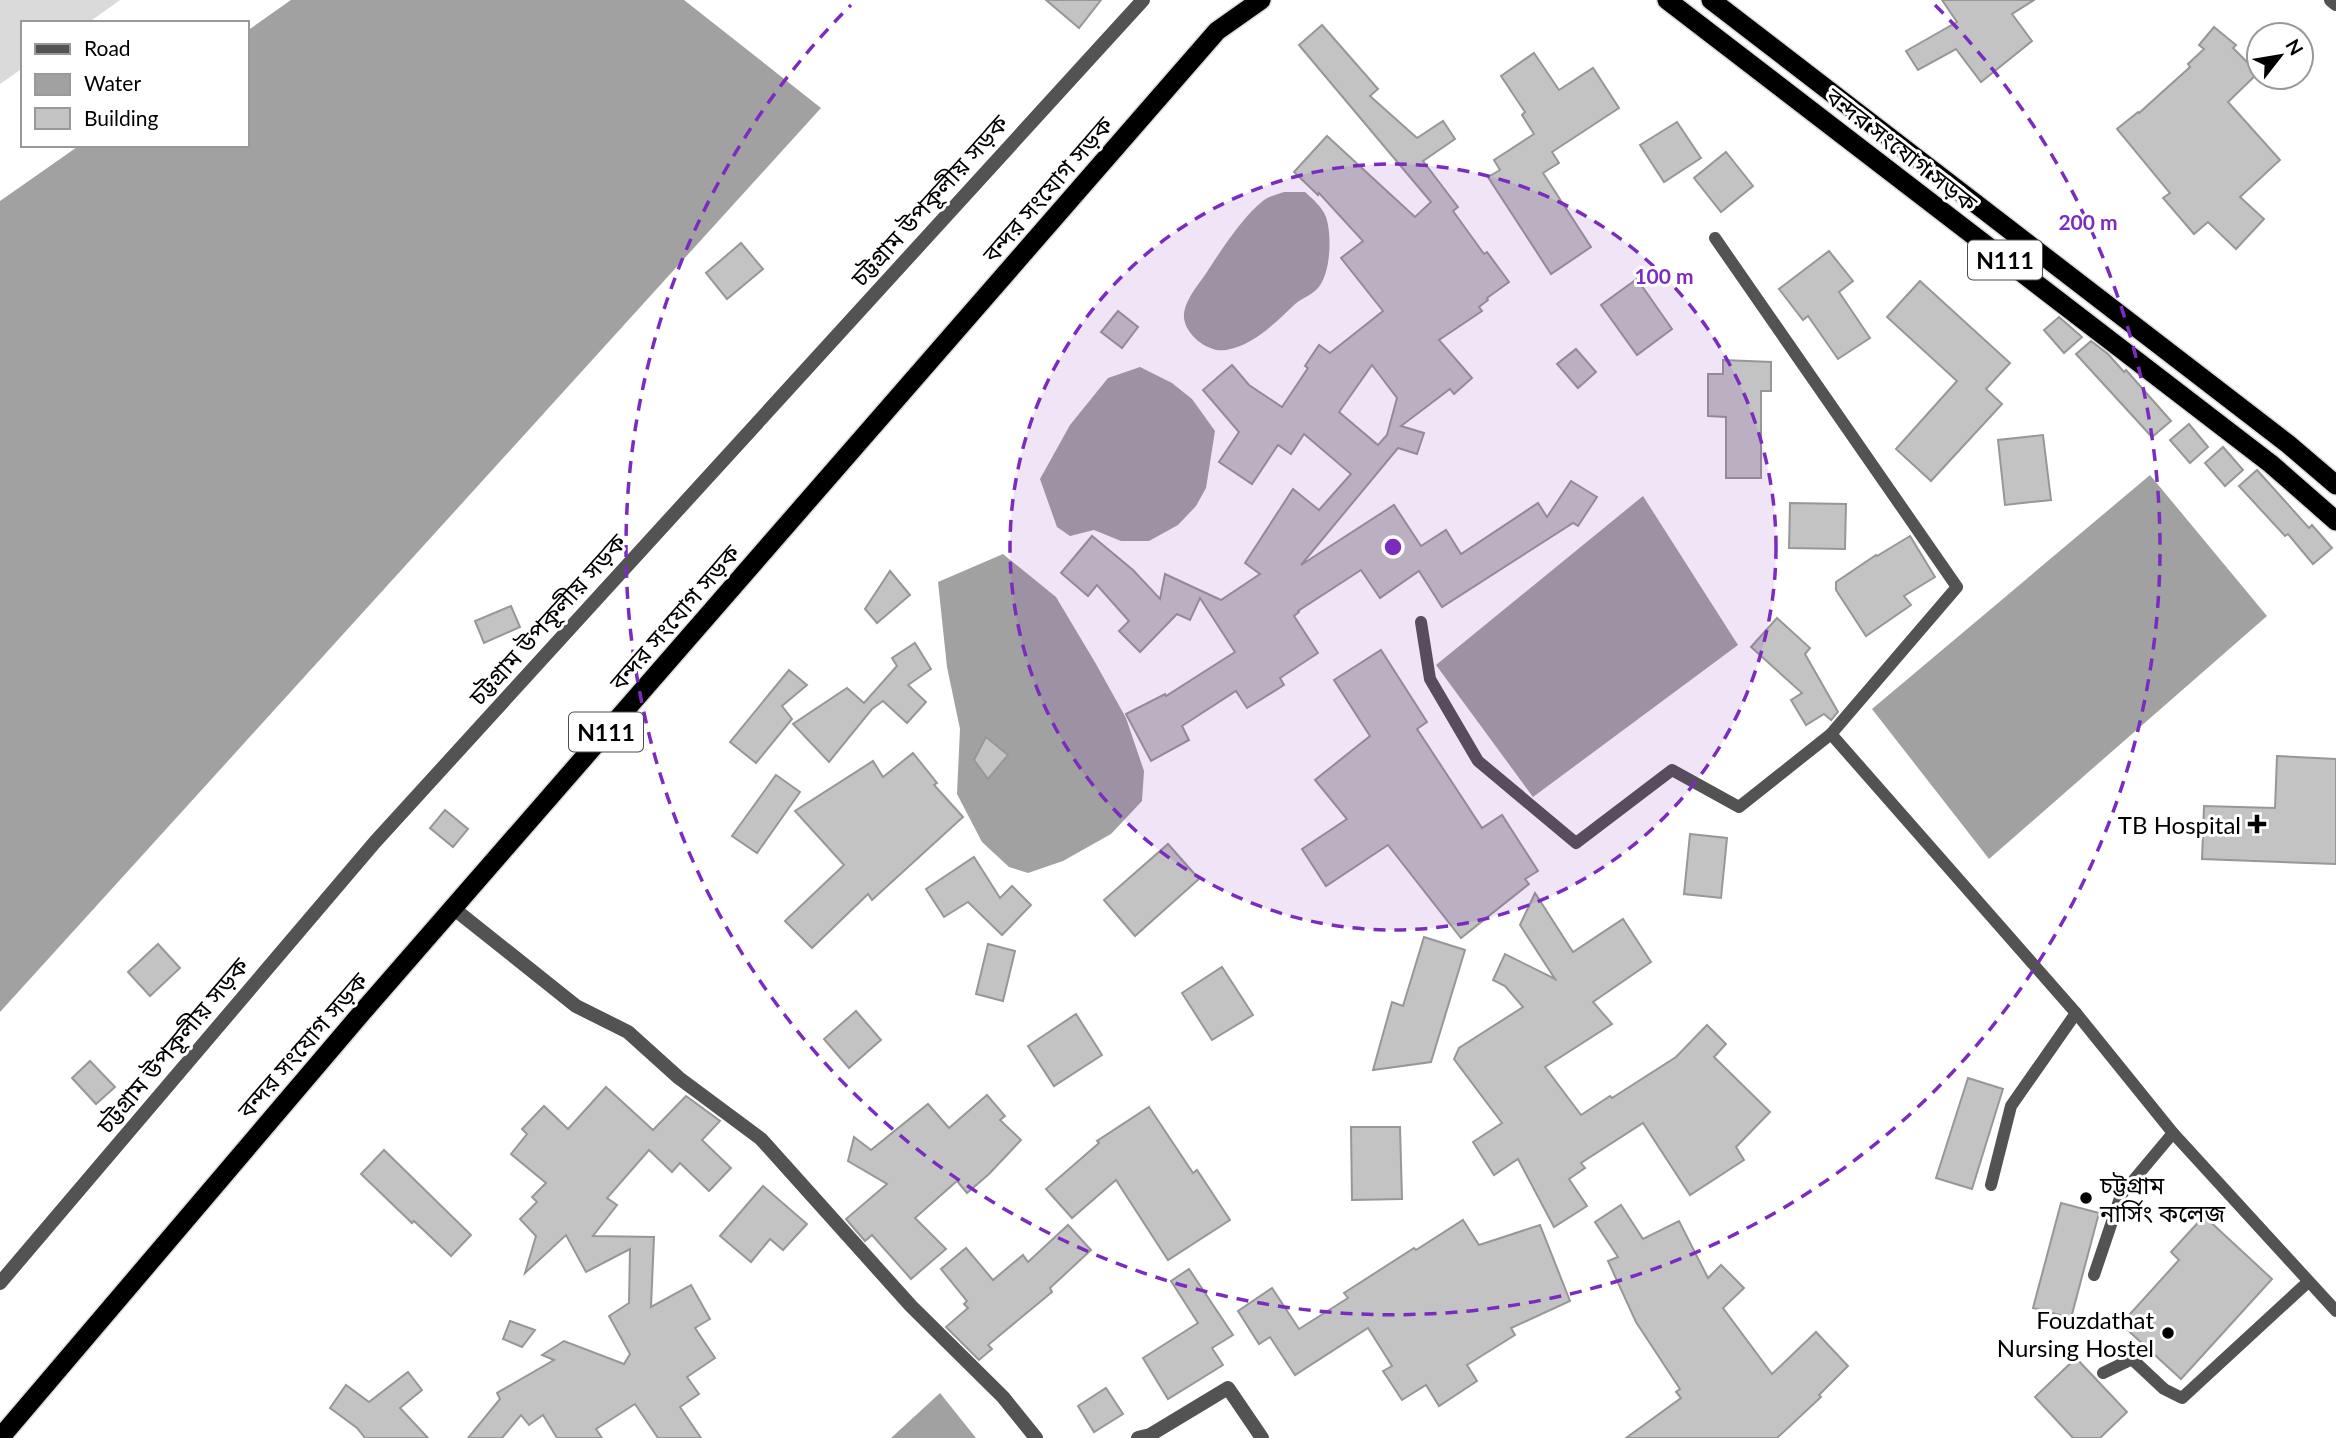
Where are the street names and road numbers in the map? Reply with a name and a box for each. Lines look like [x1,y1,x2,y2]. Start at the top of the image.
street label: বন্দর সংযোগ সড়ক [1820,80,1984,217]
street label: চট্টগ্রাম উপকূলীয় সড়ক [844,108,1015,293]
street label: বন্দর সংযোগ সড়ক [975,110,1119,269]
road number: N111 [1968,241,2042,280]
street label: চট্টগ্রাম উপকূলীয় সড়ক [462,527,633,712]
street label: বন্দর সংযোগ সড়ক [602,538,746,697]
road number: N111 [569,712,643,752]
street label: চট্টগ্রাম উপকূলীয় সড়ক [89,951,255,1140]
street label: বন্দর সংযোগ সড়ক [230,966,374,1125]

